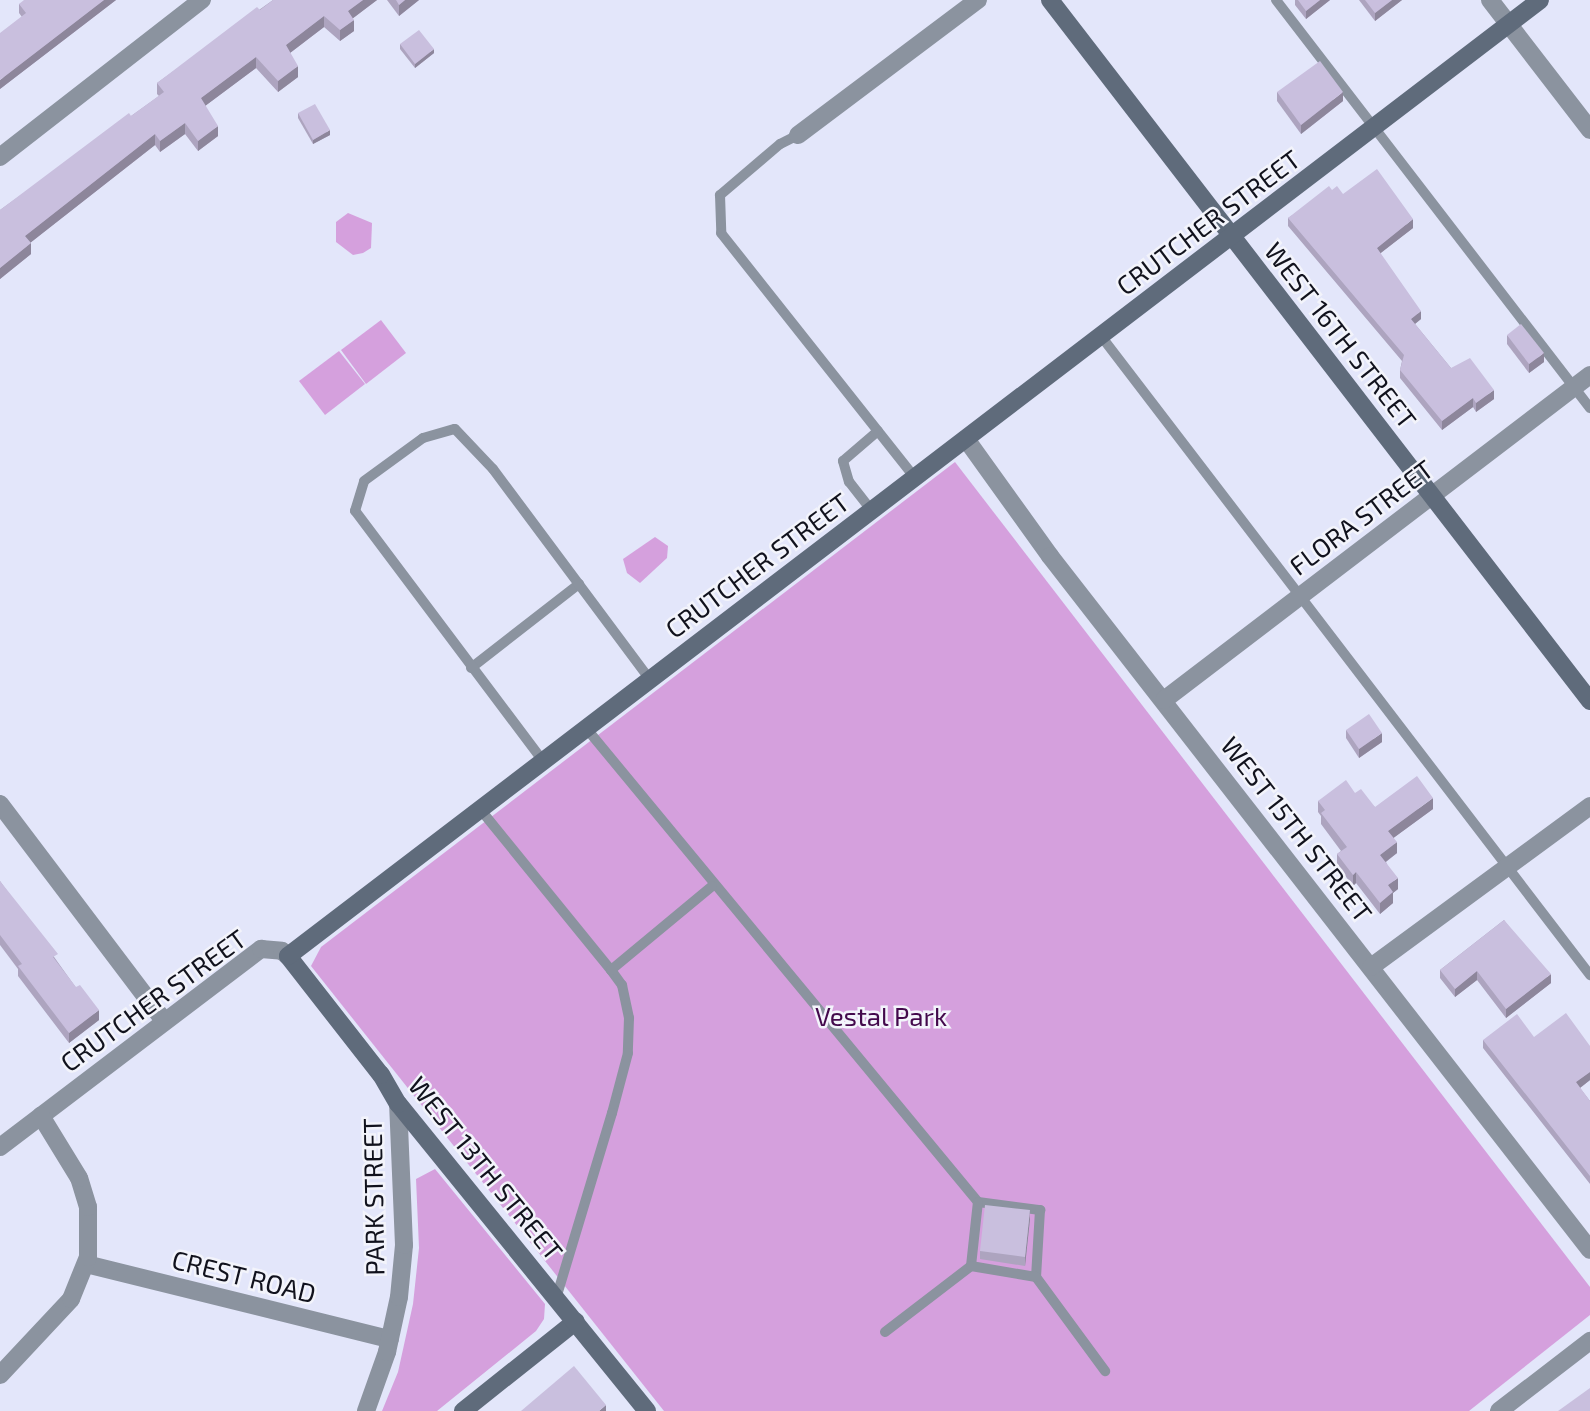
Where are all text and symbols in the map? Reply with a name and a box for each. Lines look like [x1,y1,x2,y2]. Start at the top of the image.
street label: CRUTCHER STREET [1110,143,1306,301]
street label: WEST 16TH STREET [1258,235,1424,435]
street label: FLORA STREET [1283,453,1439,581]
street label: CRUTCHER STREET [659,486,855,644]
street label: WEST 15TH STREET [1215,730,1379,928]
street label: CRUTCHER STREET [54,922,252,1078]
park label: Vestal Park [815,1000,947,1032]
street label: WEST 13TH STREET [402,1070,570,1266]
street label: PARK STREET [356,1118,390,1276]
street label: CREST ROAD [169,1243,319,1309]

